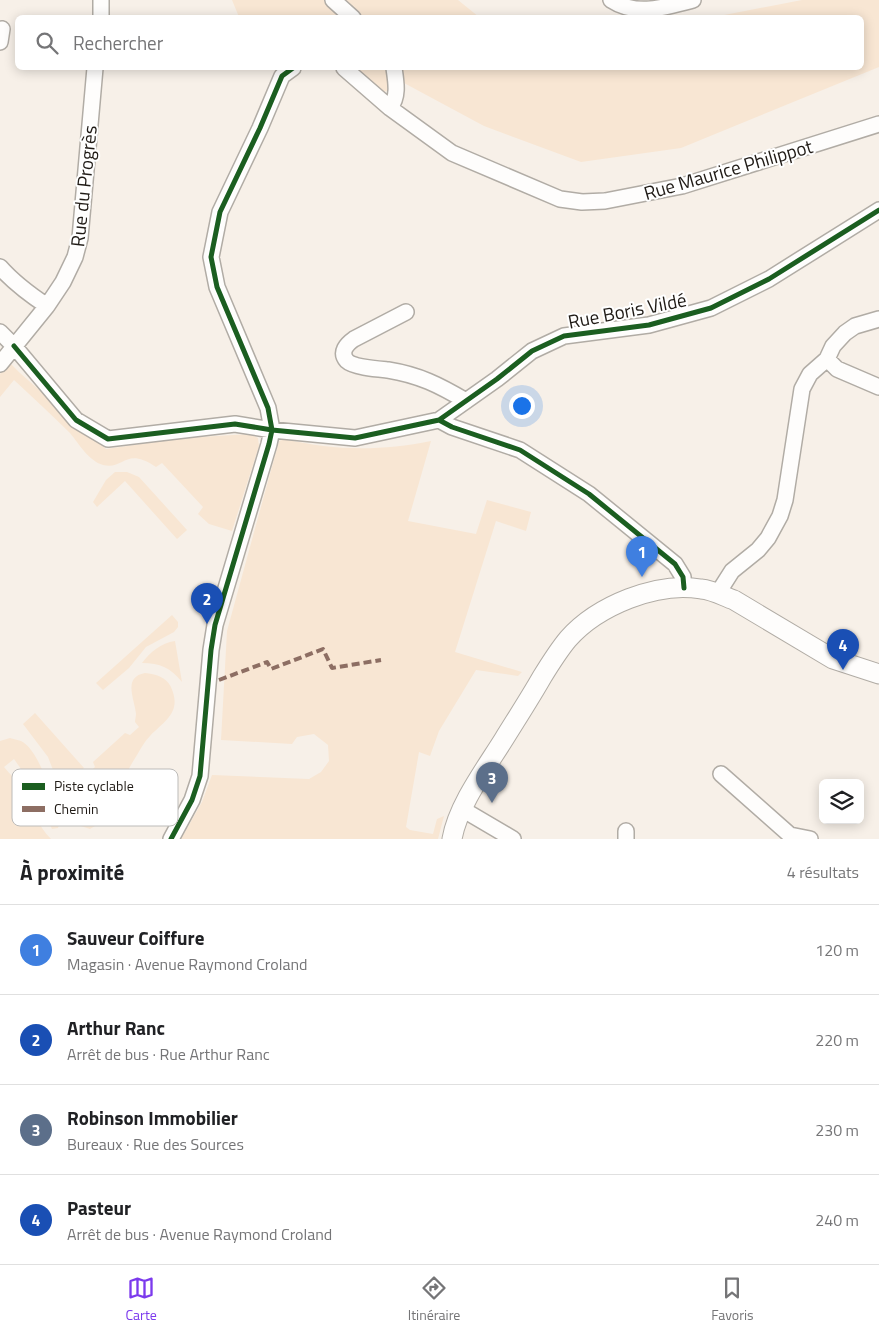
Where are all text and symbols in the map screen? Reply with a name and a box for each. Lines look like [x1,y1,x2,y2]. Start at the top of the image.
search box [15,15,864,70]
text: Rechercher [73,28,163,57]
icon: search [33,29,61,57]
street label: Rue du Progrès [62,124,104,248]
street label: Rue Maurice Philippot [640,131,816,207]
street label: Rue Boris Vildé [565,284,689,336]
your location [509,393,535,419]
pin: 1 [626,536,658,577]
pin: 2 [191,583,223,624]
pin: 4 [827,629,859,670]
pin: 3 [476,762,508,803]
legend [12,769,178,826]
text: Piste cyclable [54,775,134,796]
map controls [819,779,864,824]
button: layers [819,779,864,824]
text: Chemin [54,798,99,819]
text: À proximité [20,856,124,888]
text: 4 résultats [787,860,859,884]
text: Sauveur Coiffure [67,923,204,952]
text: 1 [32,938,40,962]
text: 120 m [815,938,859,962]
text: Magasin · Avenue Raymond Croland [67,952,307,976]
text: Arthur Ranc [67,1013,165,1042]
text: 2 [32,1028,40,1052]
text: 220 m [815,1028,859,1052]
text: Arrêt de bus · Rue Arthur Ranc [67,1042,270,1066]
text: Robinson Immobilier [67,1103,238,1132]
text: 3 [32,1118,40,1142]
text: 230 m [815,1118,859,1142]
text: Bureaux · Rue des Sources [67,1132,244,1156]
text: Pasteur [67,1193,131,1222]
text: 4 [32,1208,40,1232]
text: 240 m [815,1208,859,1232]
text: Arrêt de bus · Avenue Raymond Croland [67,1222,332,1246]
tab: Carte [125,1274,157,1325]
tab: Itinéraire [408,1274,460,1325]
tab: Favoris [711,1274,754,1325]

